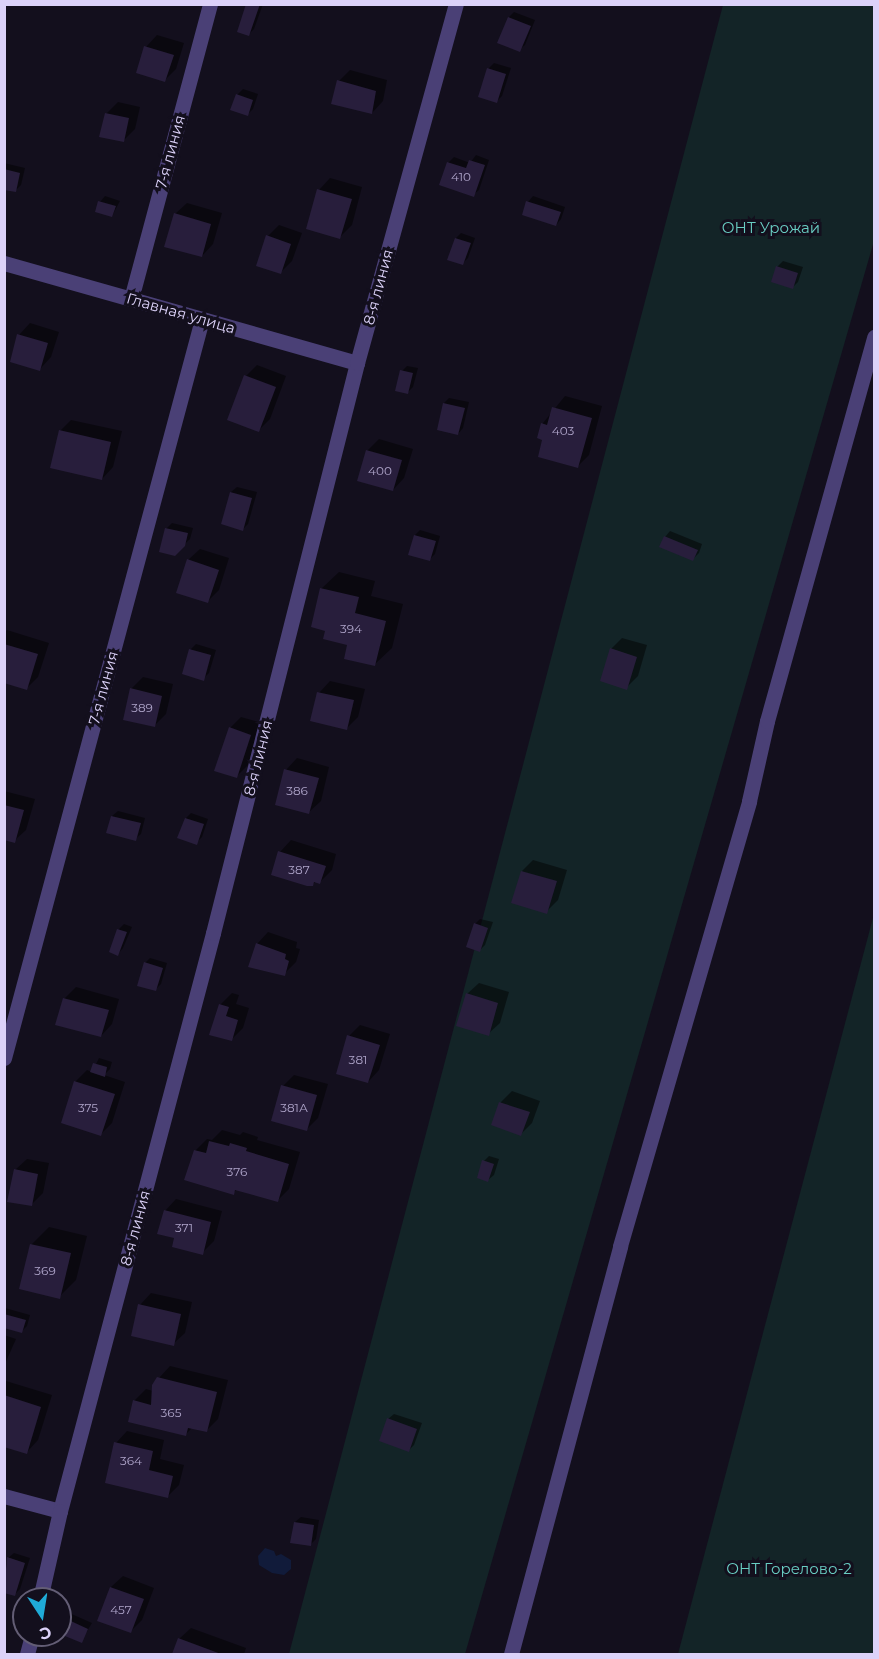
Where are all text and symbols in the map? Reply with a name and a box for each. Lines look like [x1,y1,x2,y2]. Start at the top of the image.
street label: 7-я линия [151,113,189,191]
house number: 410 [451,170,471,184]
park label: ОНТ Урожай [722,219,820,237]
street label: 8-я линия [359,247,397,327]
street label: Главная улица [125,289,237,337]
house number: 403 [552,424,574,438]
house number: 400 [368,464,392,478]
house number: 394 [340,622,362,636]
street label: 7-я линия [84,649,122,727]
house number: 389 [131,701,153,715]
street label: 8-я линия [240,718,276,798]
house number: 386 [286,784,308,798]
house number: 387 [288,863,310,877]
house number: 381 [349,1053,367,1067]
house number: 375 [78,1101,98,1115]
house number: 381А [280,1101,308,1115]
house number: 376 [227,1165,247,1179]
street label: 8-я линия [116,1188,154,1268]
house number: 371 [175,1221,193,1235]
house number: 369 [34,1264,56,1278]
house number: 365 [161,1406,181,1420]
house number: 364 [120,1454,142,1468]
park label: ОНТ Горелово-2 [726,1560,852,1578]
north arrow [12,1587,72,1647]
house number: 457 [110,1603,132,1617]
text: С [38,1623,53,1644]

